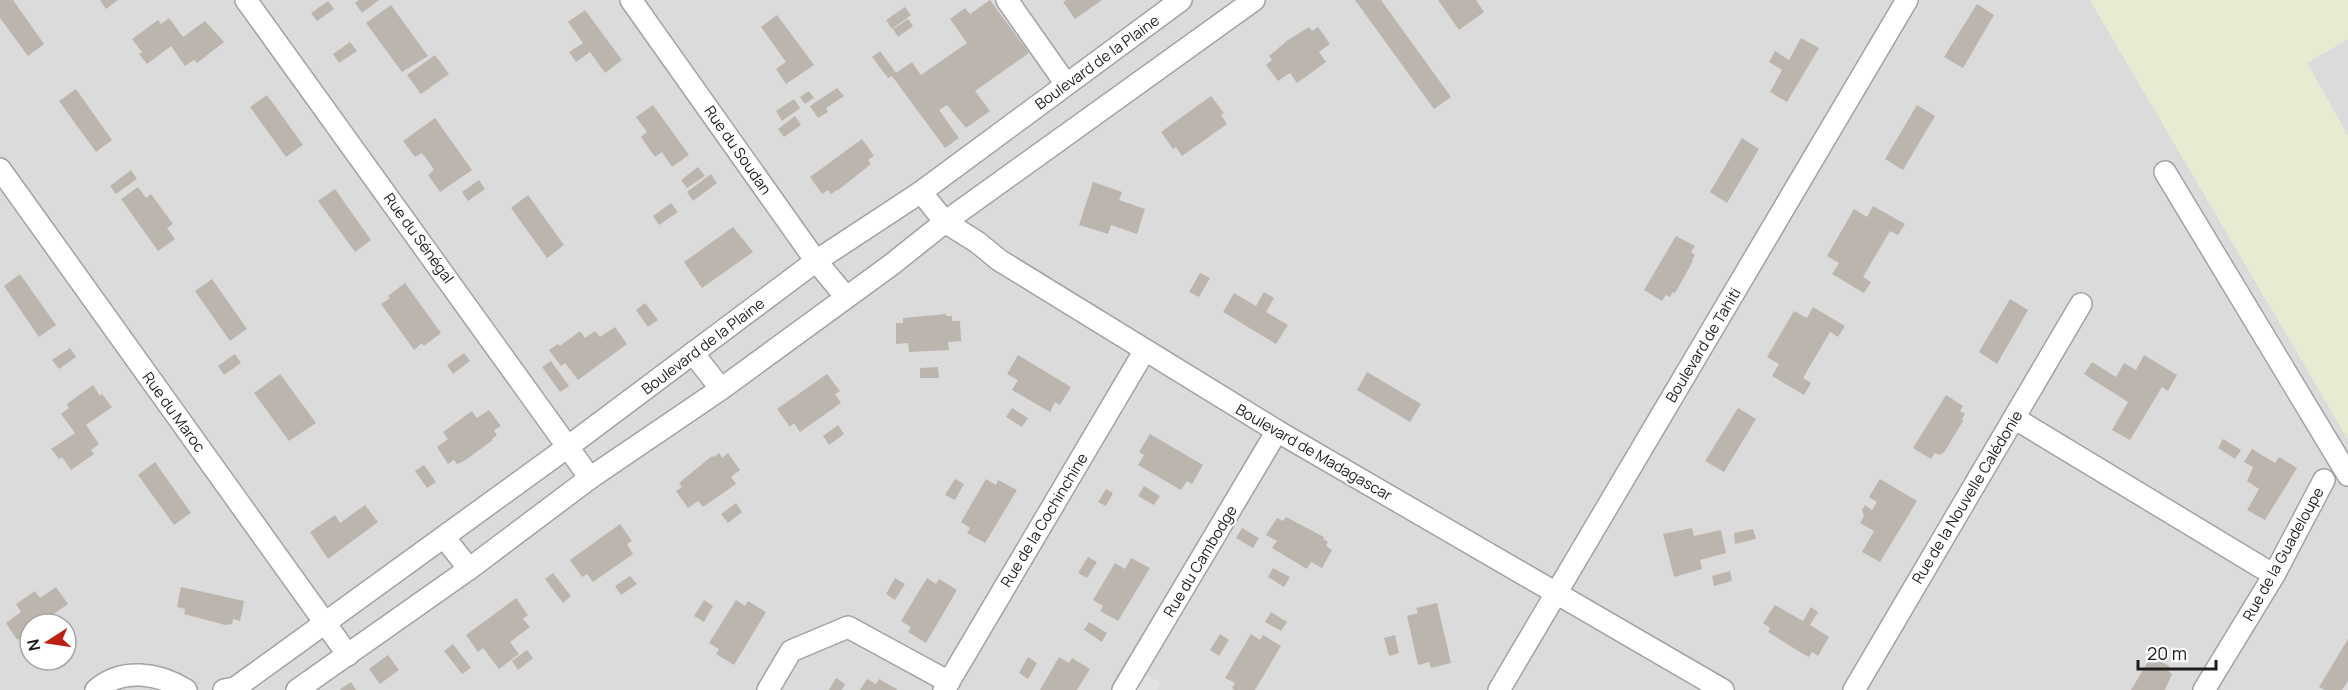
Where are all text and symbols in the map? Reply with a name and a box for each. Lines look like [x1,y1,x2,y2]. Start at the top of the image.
street label: Boulevard de la Plaine [1031,10,1164,114]
street label: Rue du Soudan [700,101,777,199]
street label: Rue du Sénégal [379,188,459,288]
street label: Boulevard de Tahiti [1660,284,1746,406]
street label: Boulevard de la Plaine [637,293,769,399]
street label: Rue du Maroc [138,368,210,456]
street label: Boulevard de Madagascar [1232,399,1397,506]
street label: Rue de la Nouvelle Calédonie [1907,406,2027,588]
street label: Rue de la Cochinchine [996,449,1093,591]
street label: Rue de la Guadeloupe [2237,483,2329,625]
street label: Rue du Cambodge [1158,501,1242,621]
north arrow [18,612,78,672]
scale bar [2138,633,2216,671]
text: N [21,637,45,653]
text: 20 m [2147,641,2187,665]

